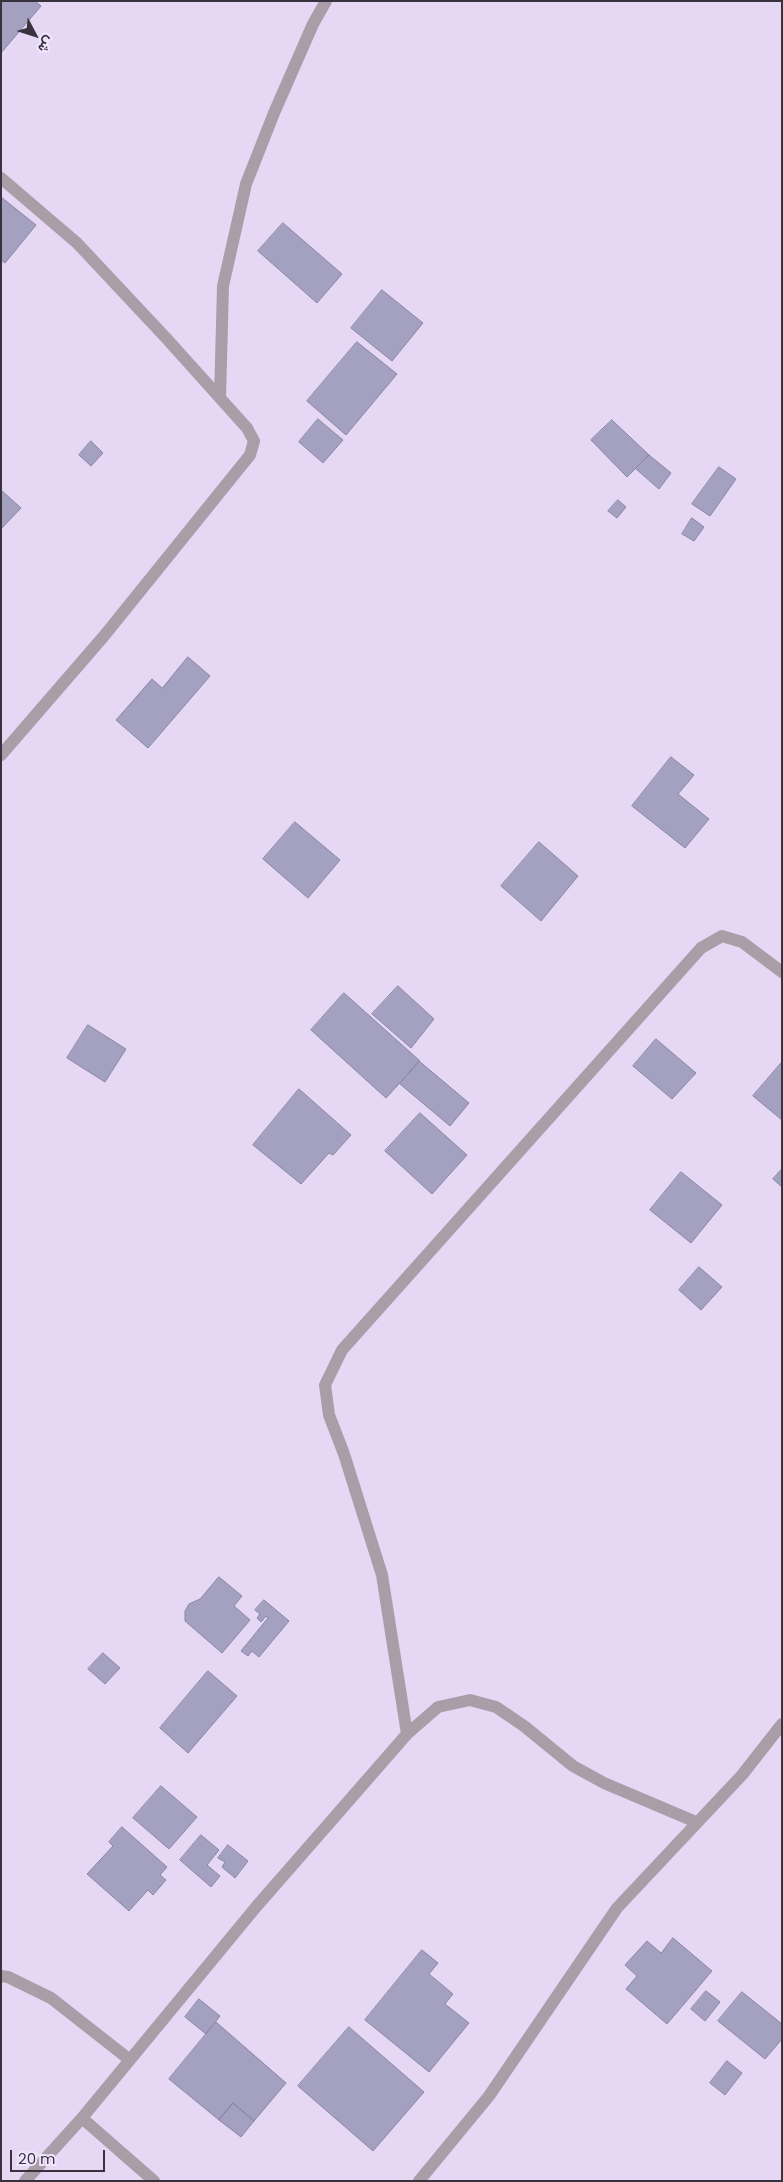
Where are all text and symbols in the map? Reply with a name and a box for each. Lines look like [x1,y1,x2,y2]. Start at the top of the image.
north arrow [10,10,60,60]
text: ش [33,32,60,58]
scale bar [12,2140,108,2172]
text: 20 m [18,2148,56,2169]

